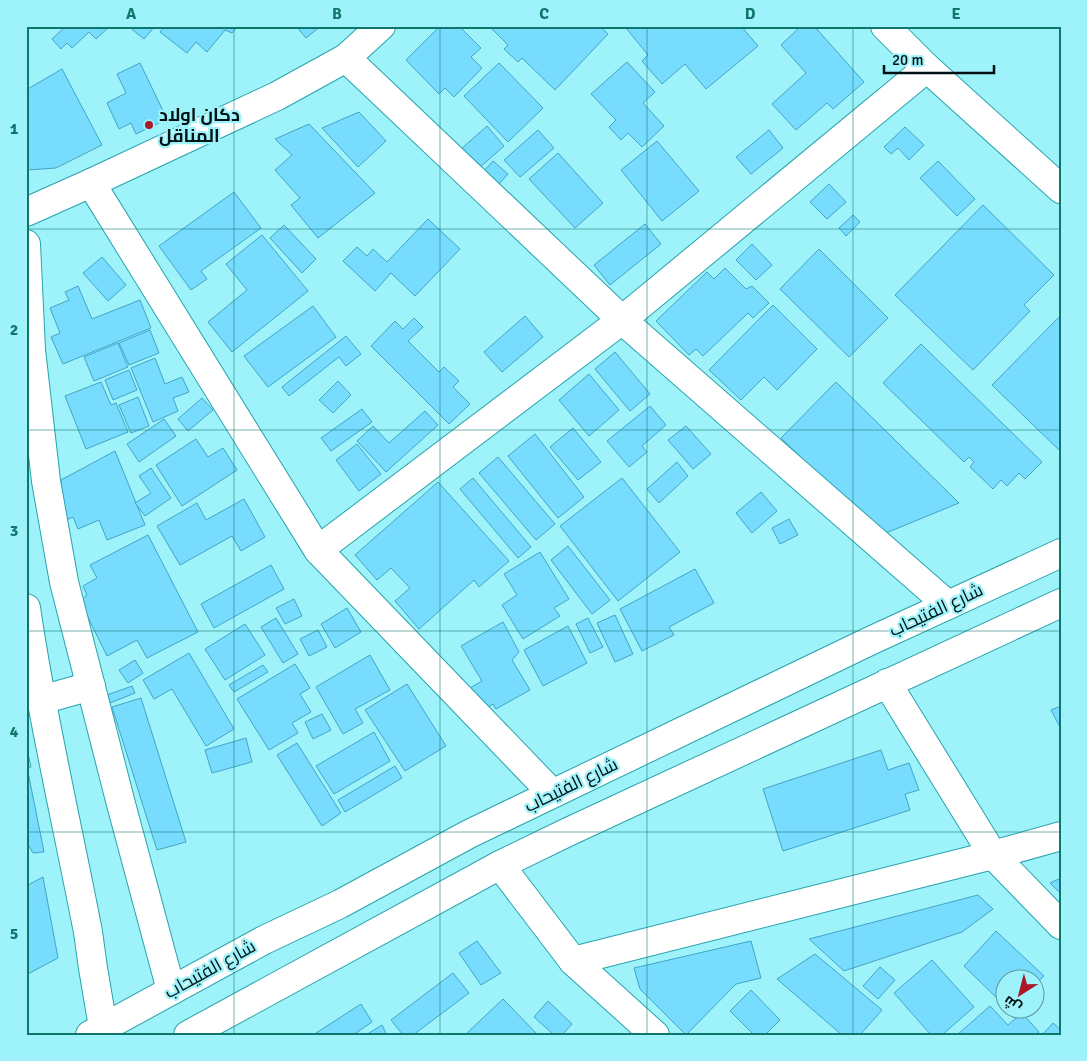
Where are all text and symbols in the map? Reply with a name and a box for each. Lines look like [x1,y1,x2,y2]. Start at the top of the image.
text: A [126,4,137,24]
text: B [332,4,342,24]
text: C [539,4,549,24]
text: D [745,4,756,24]
text: E [951,4,961,24]
scale bar [884,42,994,74]
text: 20 m [892,51,923,69]
place label: دكان اولاد المناقل [159,104,240,147]
text: 1 [10,119,19,139]
marker: دكان اولاد المناقل [143,119,155,131]
text: 2 [10,320,18,340]
text: 3 [10,521,18,541]
street label: شارع الفتيحاب [886,579,987,642]
text: 4 [10,722,19,742]
street label: شارع الفتيحاب [521,753,622,818]
text: 5 [10,924,18,944]
street label: شارع الفتيحاب [160,935,260,1004]
north arrow [994,968,1044,1018]
text: ش [1000,992,1025,1016]

